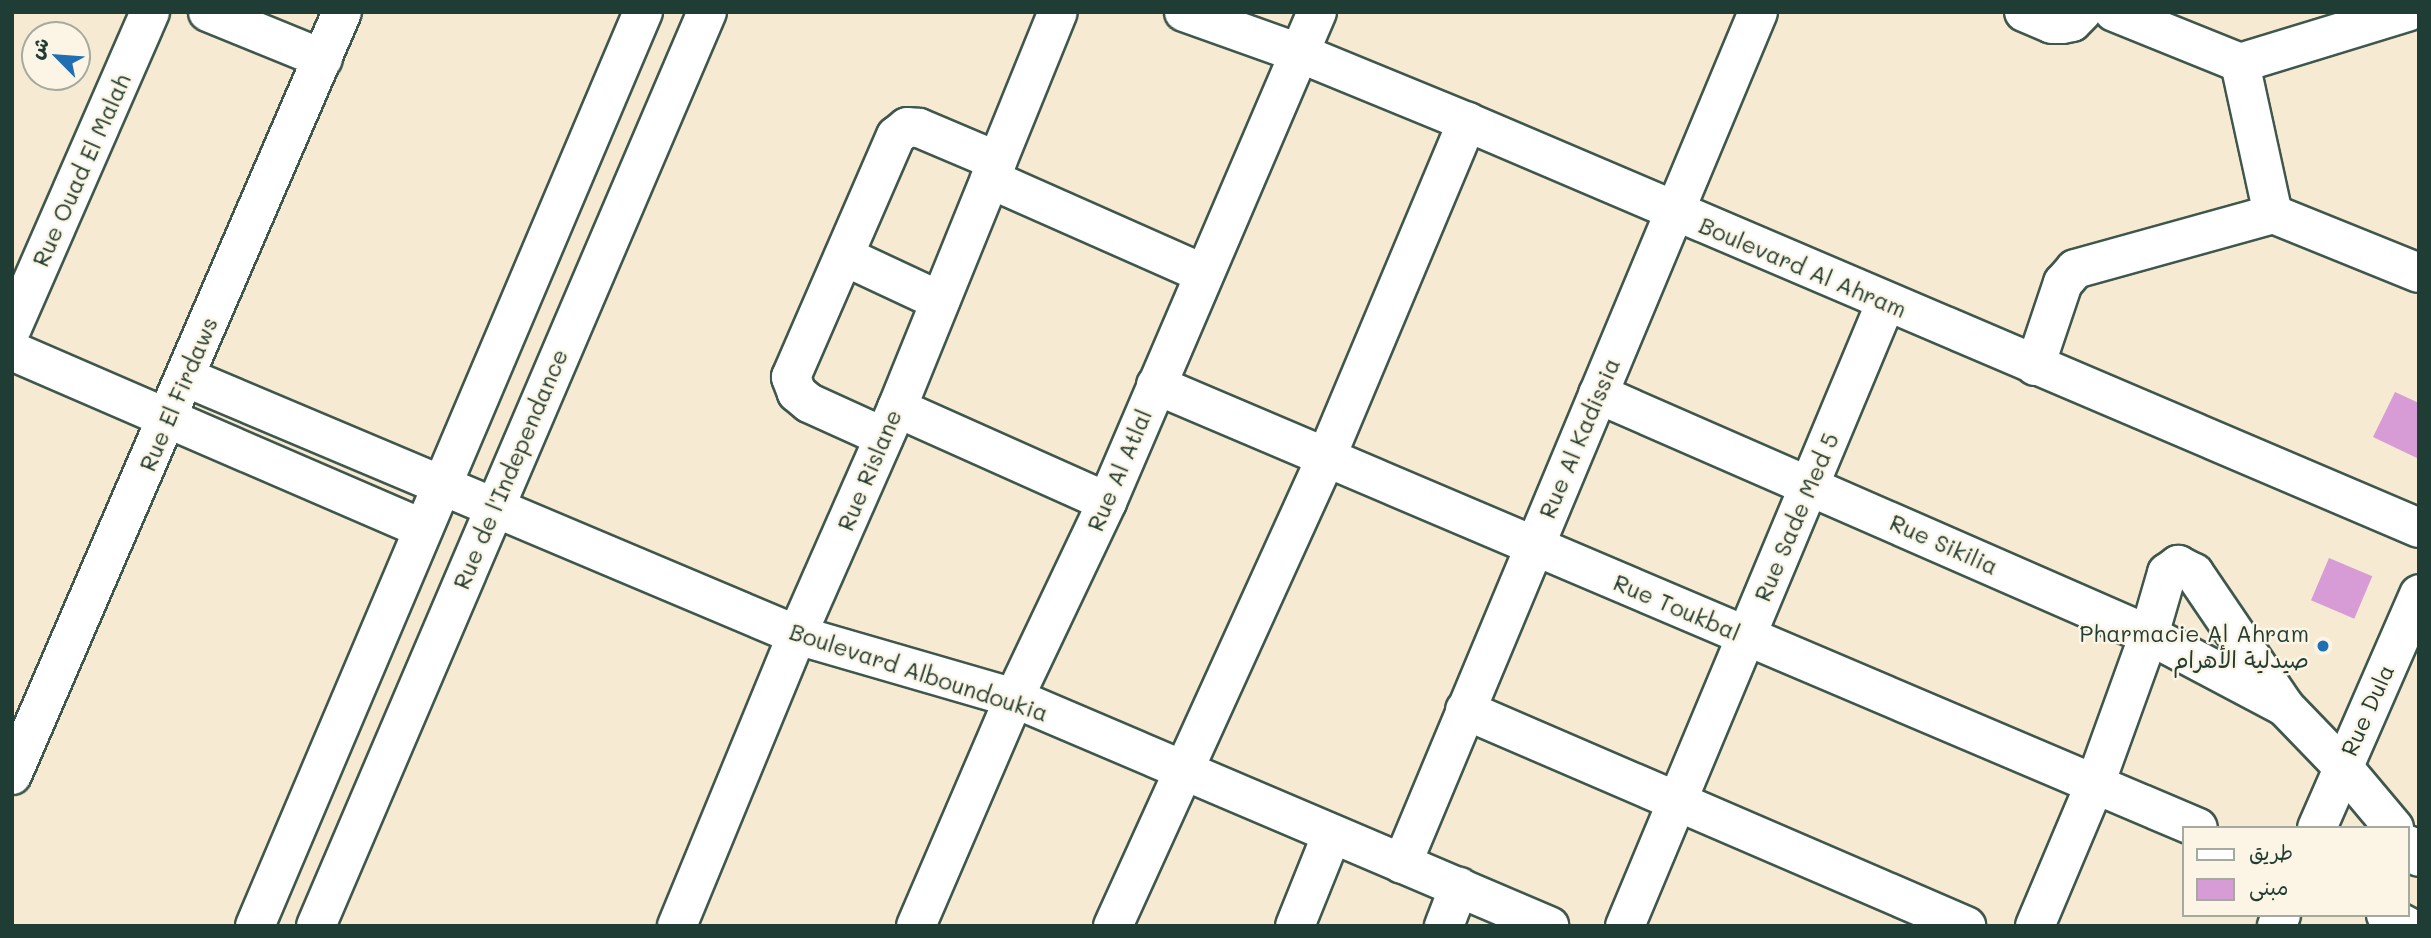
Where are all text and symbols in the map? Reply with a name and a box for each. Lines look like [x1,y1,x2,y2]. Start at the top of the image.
north arrow [21,21,91,91]
text: ش [23,33,54,63]
street label: Rue Ouad El Malah [26,69,136,271]
street label: Boulevard Al Ahram [1695,211,1911,323]
street label: Rue El Firdaws [133,313,223,475]
street label: Rue de l'Independance [447,345,573,593]
street label: Rue Al Kadissia [1533,354,1625,522]
street label: Rue Rislane [831,405,907,535]
street label: Rue Al Atlal [1081,405,1157,535]
street label: Rue Sade Med 5 [1748,429,1844,605]
street label: Rue Sikilia [1886,508,2002,580]
street label: Rue Toukbal [1610,568,1744,646]
street label: Boulevard Alboundoukia [786,617,1052,727]
place label: Pharmacie Al Ahram صيدلية الأهرام [2079,619,2309,673]
marker: Pharmacie Al Ahram صيدلية الأهرام [2315,638,2331,654]
street label: Rue Dula [2335,660,2399,760]
legend [2182,826,2410,917]
text: طريق [2249,838,2293,865]
text: مبنى [2249,873,2288,900]

